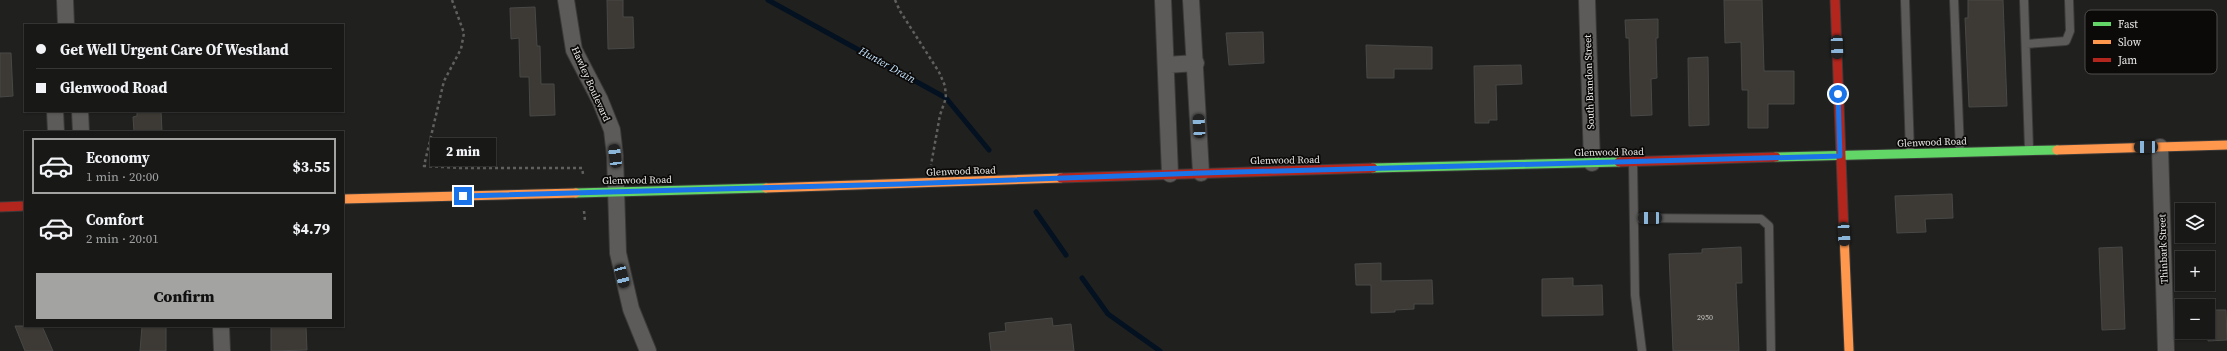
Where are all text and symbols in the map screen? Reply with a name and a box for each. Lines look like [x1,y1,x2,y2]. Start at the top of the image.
legend [2085,10,2217,74]
text: Fast [2118,17,2138,32]
street label: South Brandon Street [1581,34,1597,130]
car [1831,35,1843,59]
text: Slow [2118,35,2142,50]
text: Get Well Urgent Care Of Westland [60,39,289,60]
water label: Hunter Drain [855,43,919,87]
street label: Hawley Boulevard [569,45,613,124]
text: Jam [2117,53,2137,68]
text: Glenwood Road [60,77,167,98]
route start [1829,85,1847,103]
car [1192,114,1206,138]
street label: Glenwood Road [1897,134,1967,150]
callout: 2 min [430,138,496,166]
car [2134,141,2158,153]
text: 2 min [446,143,480,160]
car [608,143,622,169]
street label: Glenwood Road [1574,145,1644,159]
text: Economy [86,147,150,168]
icon: car [38,148,74,184]
street label: Glenwood Road [1250,153,1320,167]
text: $3.55 [292,156,330,177]
street label: Glenwood Road [926,163,996,179]
text: 1 min · 20:00 [86,168,159,185]
street label: Glenwood Road [602,173,672,187]
route end [454,187,472,205]
map controls [2175,203,2215,339]
button: layers [2175,203,2215,243]
text: Comfort [86,209,144,230]
icon: car [38,210,74,246]
car [1638,212,1662,224]
street label: Thinbark Street [2155,213,2171,284]
text: $4.79 [292,218,330,239]
car [1837,222,1851,246]
text: 2 min · 20:01 [86,230,159,247]
button: + [2175,251,2215,291]
car [613,263,631,289]
button: Confirm [36,273,332,319]
button: − [2175,299,2215,339]
house number: 2950 [1697,312,1713,323]

